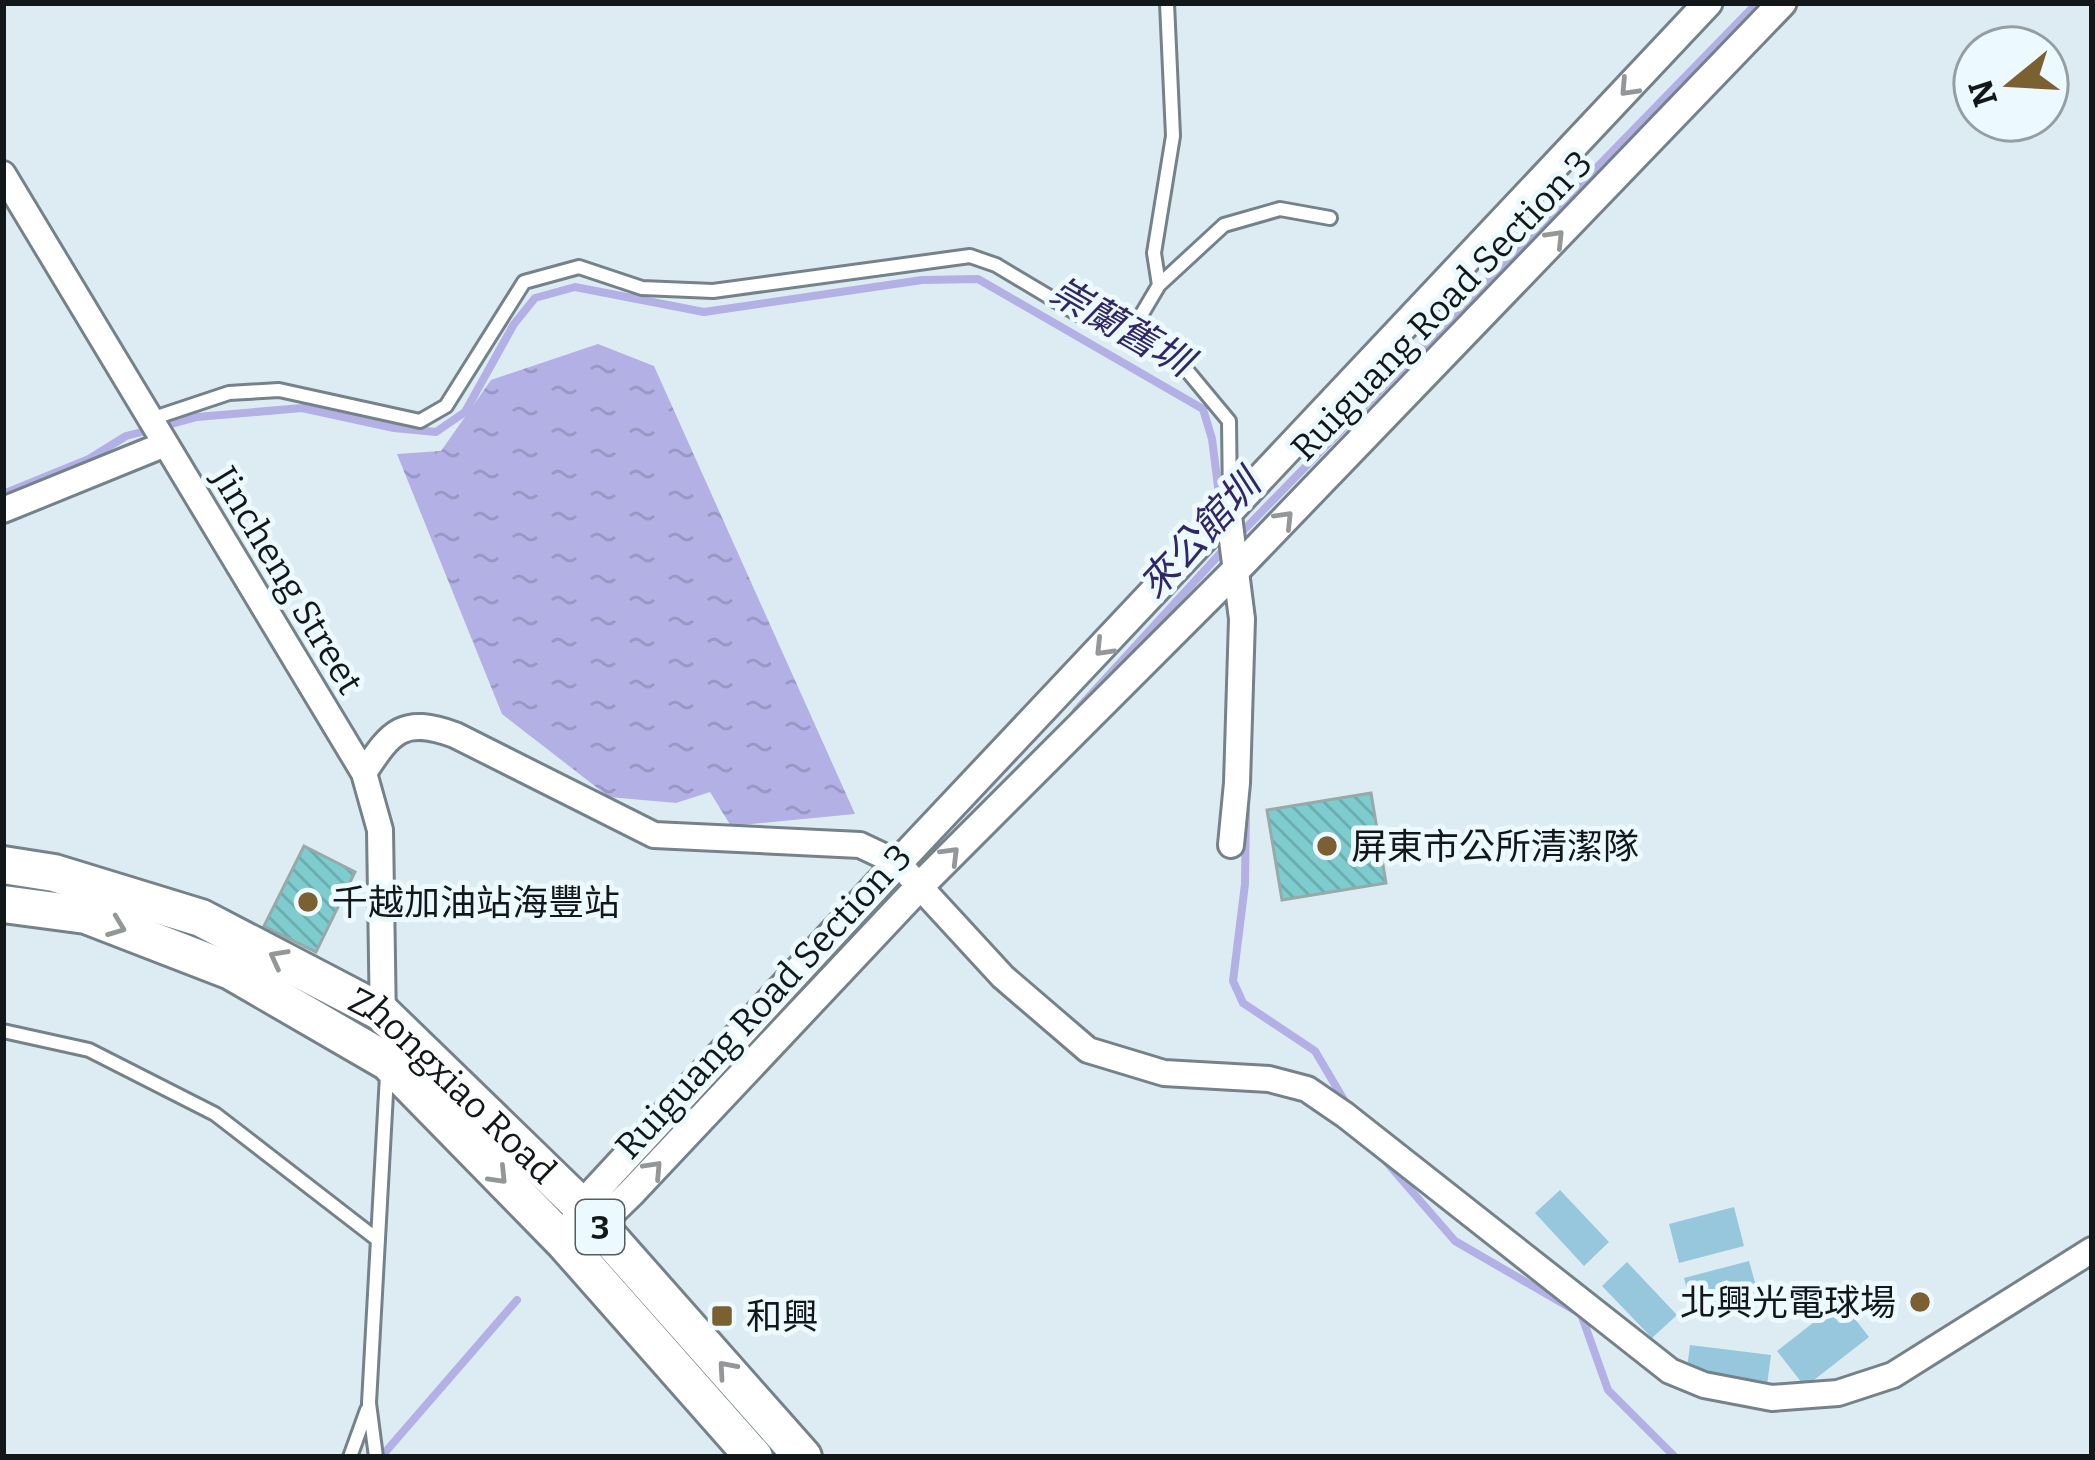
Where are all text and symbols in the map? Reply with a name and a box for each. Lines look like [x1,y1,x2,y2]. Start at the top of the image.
north arrow [1951,24,2071,144]
one-way arrow [1621,75,1643,96]
text: N [1960,75,2006,111]
street label: Ruiguang Road Section 3 [1282,142,1601,470]
one-way arrow [1541,230,1563,252]
water label: 崇蘭舊圳 [1041,268,1204,388]
street label: Jincheng Street [202,458,372,702]
water label: 來公館圳 [1130,458,1273,607]
one-way arrow [1271,511,1293,533]
one-way arrow [1095,634,1117,656]
place label: 屏東市公所清潔隊 [1351,825,1639,869]
marker: 屏東市公所清潔隊 [1314,833,1340,859]
street label: Ruiguang Road Section 3 [606,835,921,1168]
one-way arrow [937,847,959,869]
place label: 千越加油站海豐站 [332,881,620,925]
marker: 千越加油站海豐站 [295,889,321,915]
one-way arrow [105,912,126,937]
one-way arrow [268,949,290,972]
street label: Zhongxiao Road [341,978,565,1193]
one-way arrow [640,1161,662,1183]
one-way arrow [485,1162,507,1184]
road number: 3 [576,1200,624,1254]
place label: 北興光電球場 [1680,1281,1896,1325]
marker: 北興光電球場 [1907,1289,1933,1315]
place label: 和興 [746,1295,818,1339]
marker: 和興 [709,1303,735,1329]
one-way arrow [719,1362,740,1383]

